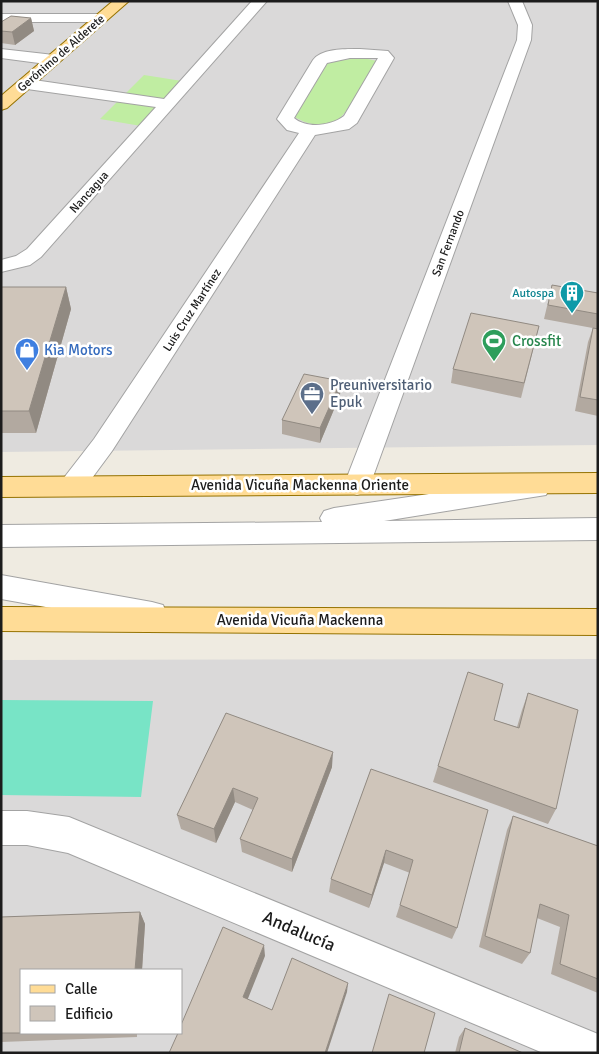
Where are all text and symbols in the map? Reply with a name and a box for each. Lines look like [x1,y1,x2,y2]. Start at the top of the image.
street label: Gerónimo de Alderete [15,11,108,95]
street label: Nancagua [67,168,112,216]
street label: San Fernando [429,208,468,279]
street label: Luis Cruz Martínez [160,266,225,355]
building icon: Autospa [559,280,585,314]
place label: Autospa [512,286,554,301]
sports icon: Crossfit [481,328,507,362]
place label: Crossfit [512,332,561,350]
shop icon: Kia Motors [14,337,40,371]
place label: Kia Motors [44,341,113,359]
place label: Preuniversitario Epuk [330,376,432,411]
office icon: Preuniversitario Epuk [299,381,325,415]
street label: Avenida Vicuña Mackenna Oriente [191,476,409,494]
street label: Avenida Vicuña Mackenna [217,611,383,629]
street label: Andalucía [259,906,339,956]
legend [20,969,182,1034]
text: Calle [65,980,98,998]
text: Edificio [65,1005,113,1023]

